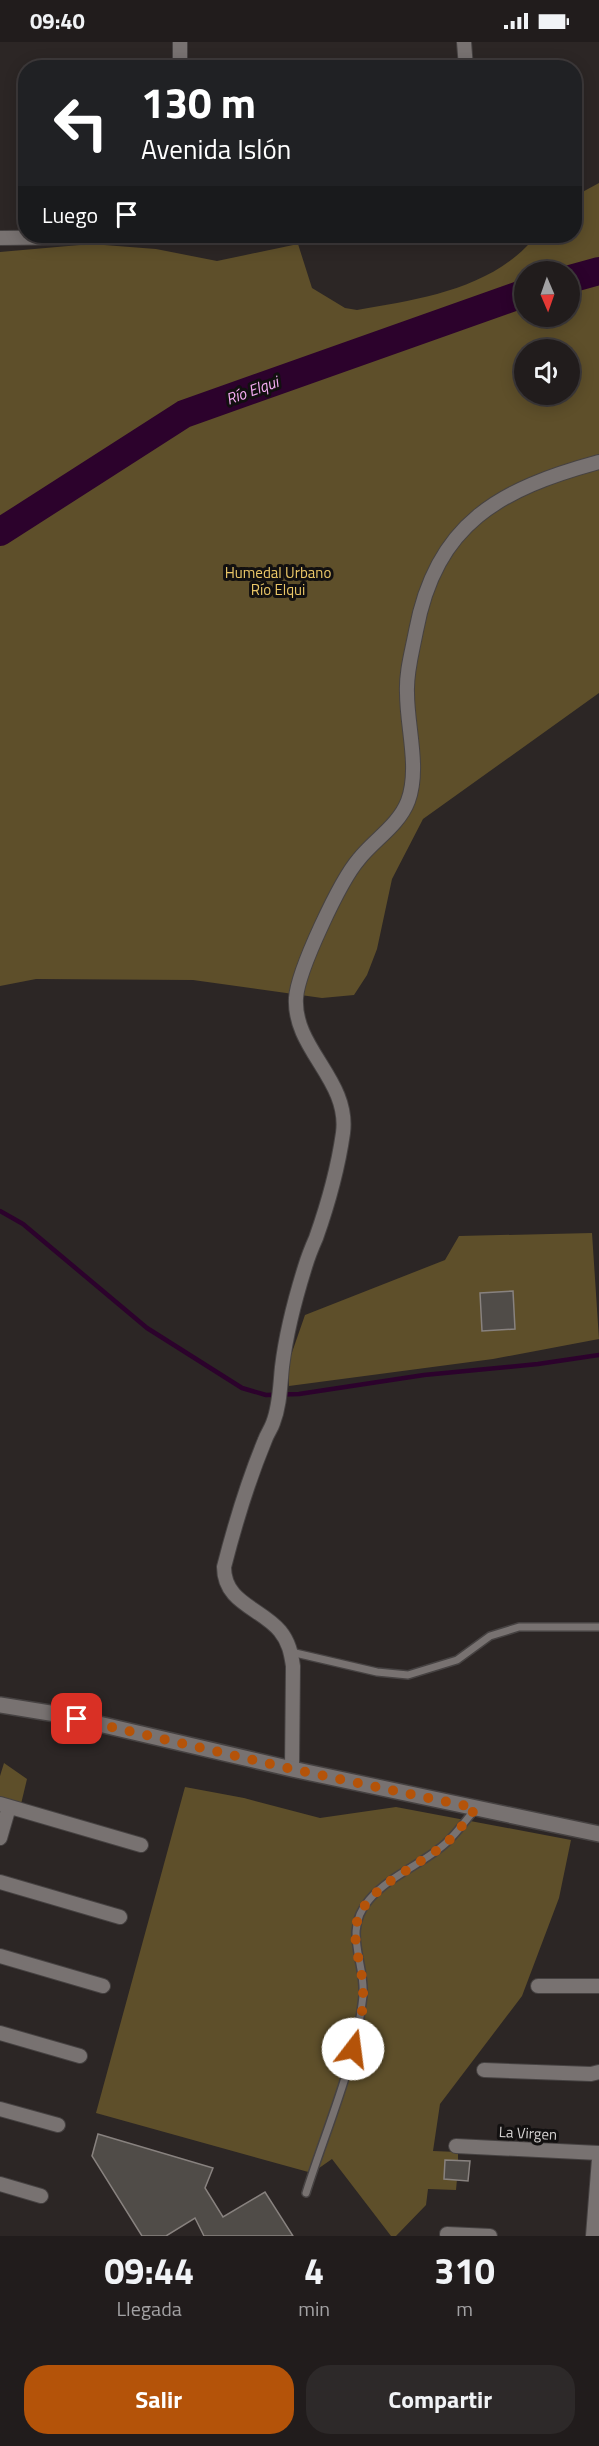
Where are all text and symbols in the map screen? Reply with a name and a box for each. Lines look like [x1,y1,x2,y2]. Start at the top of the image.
text: 09:40 [30,4,85,38]
text: 130 m [141,70,256,134]
icon: left [42,84,120,162]
text: Avenida Islón [141,128,291,169]
text: Luego [42,198,98,232]
icon: arrive [110,198,143,231]
north arrow [514,261,580,327]
map controls [514,261,580,405]
button: sound [514,339,580,405]
water label: Río Elqui [222,369,283,411]
park label: Humedal Urbano Río Elqui [225,561,331,601]
pin [51,1693,102,1744]
icon: arrive [60,1702,93,1735]
position arrow [321,2017,385,2081]
street label: La Virgen [498,2120,558,2146]
text: 09:44 [104,2243,194,2298]
text: 4 [304,2243,324,2298]
text: 310 [434,2243,495,2298]
text: Llegada [117,2293,182,2324]
text: min [298,2293,330,2324]
text: m [456,2293,473,2324]
button: Salir [24,2365,294,2434]
button: Compartir [306,2365,575,2434]

